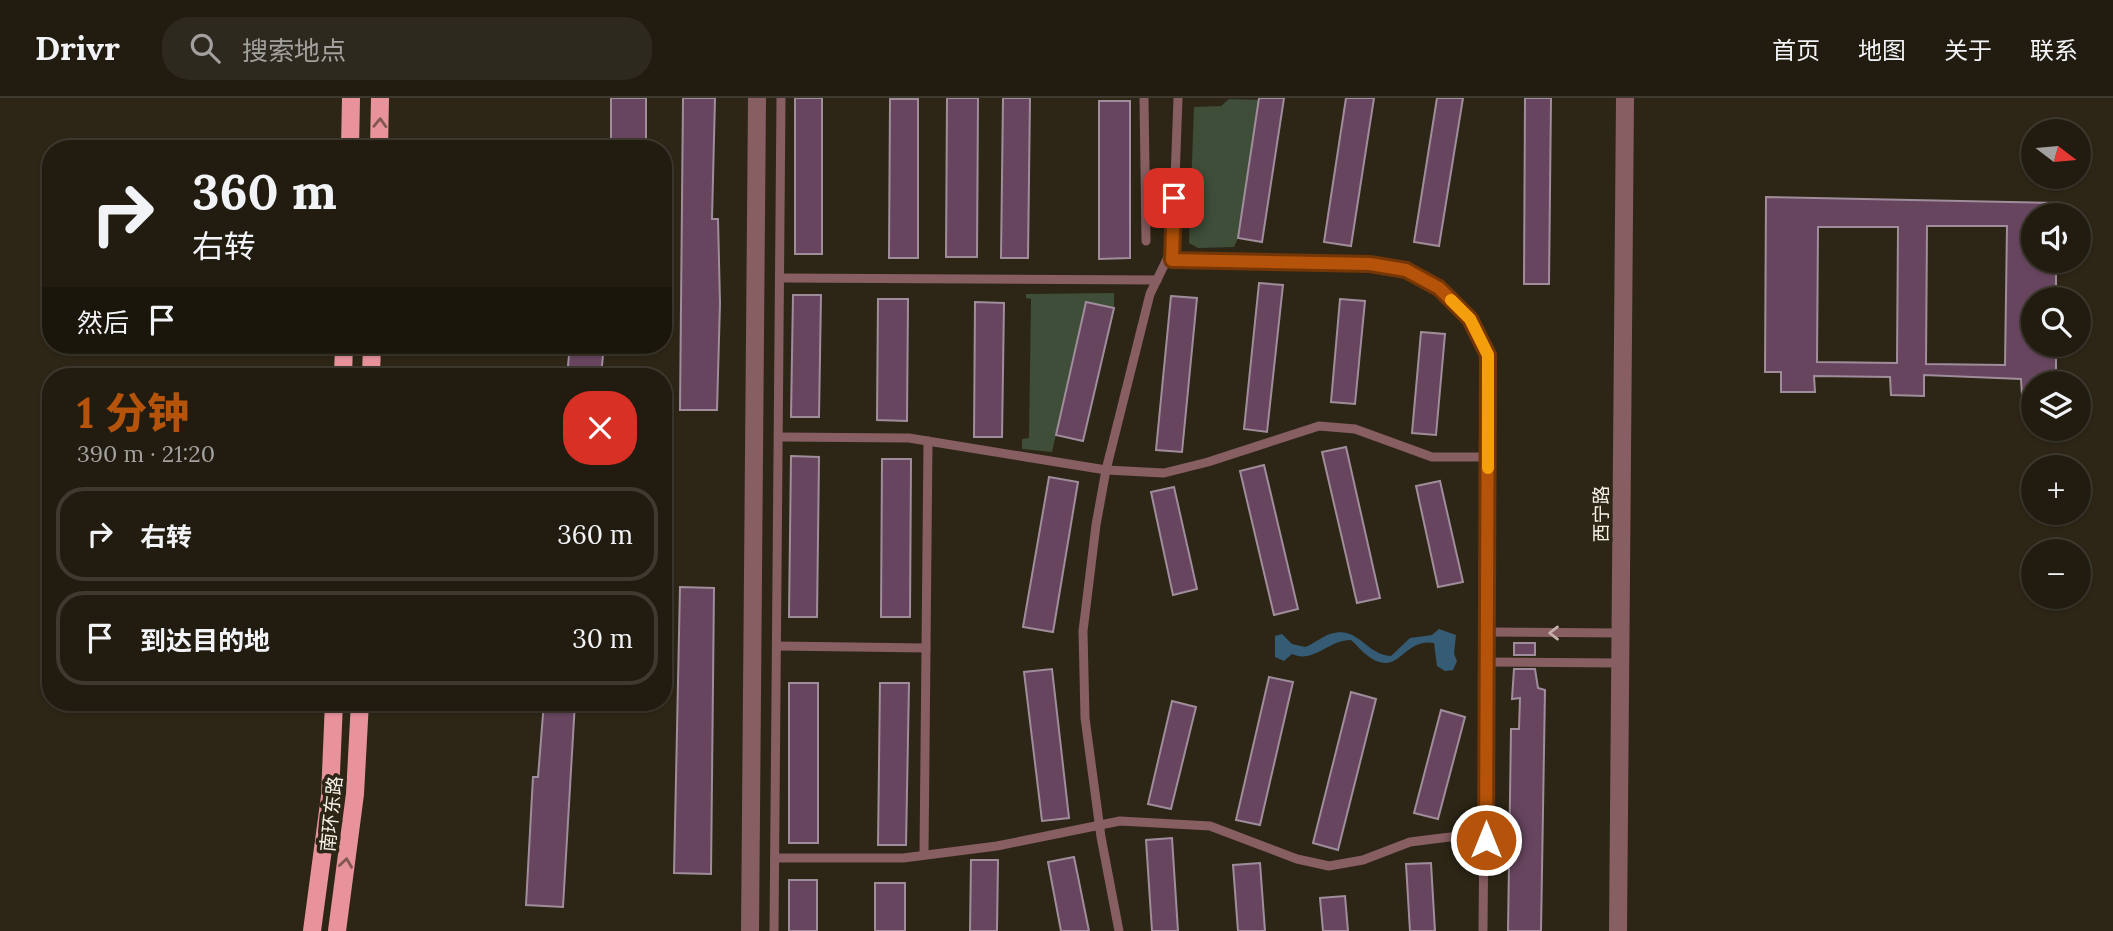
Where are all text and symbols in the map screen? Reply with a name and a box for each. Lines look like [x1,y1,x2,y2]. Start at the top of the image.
search box [162,17,652,80]
text: Drivr [35,27,120,69]
icon: search [186,29,224,67]
text: 搜索地点 [242,34,346,67]
text: 首页 [1772,35,1820,66]
text: 地图 [1858,35,1906,66]
text: 关于 [1944,35,1992,66]
text: 联系 [2030,35,2078,66]
one-way arrow [372,118,387,129]
north arrow [2021,119,2091,189]
map controls [2021,119,2091,609]
text: 360 m [192,160,337,222]
icon: right [77,168,168,259]
pin [1144,168,1204,228]
icon: arrive [1155,179,1193,217]
button: sound [2021,203,2091,273]
text: 右转 [192,226,256,267]
button: search [2021,287,2091,357]
icon: arrive [143,301,181,339]
text: 然后 [77,306,129,339]
button: layers [2021,371,2091,441]
text: 1 分钟 [77,386,189,440]
button: close [563,391,637,465]
text: 390 m · 21:20 [77,439,215,468]
button: + [2021,455,2091,525]
street label: 西宁路 [1589,485,1613,543]
icon: right [81,515,119,553]
text: 360 m [557,518,633,551]
text: 右转 [140,520,192,553]
button: − [2021,539,2091,609]
icon: arrive [81,619,119,657]
text: 30 m [572,622,633,655]
text: 到达目的地 [140,624,270,657]
one-way arrow [1548,625,1559,641]
street label: 南环东路 [315,775,347,853]
position arrow [1449,803,1523,877]
one-way arrow [339,858,354,869]

